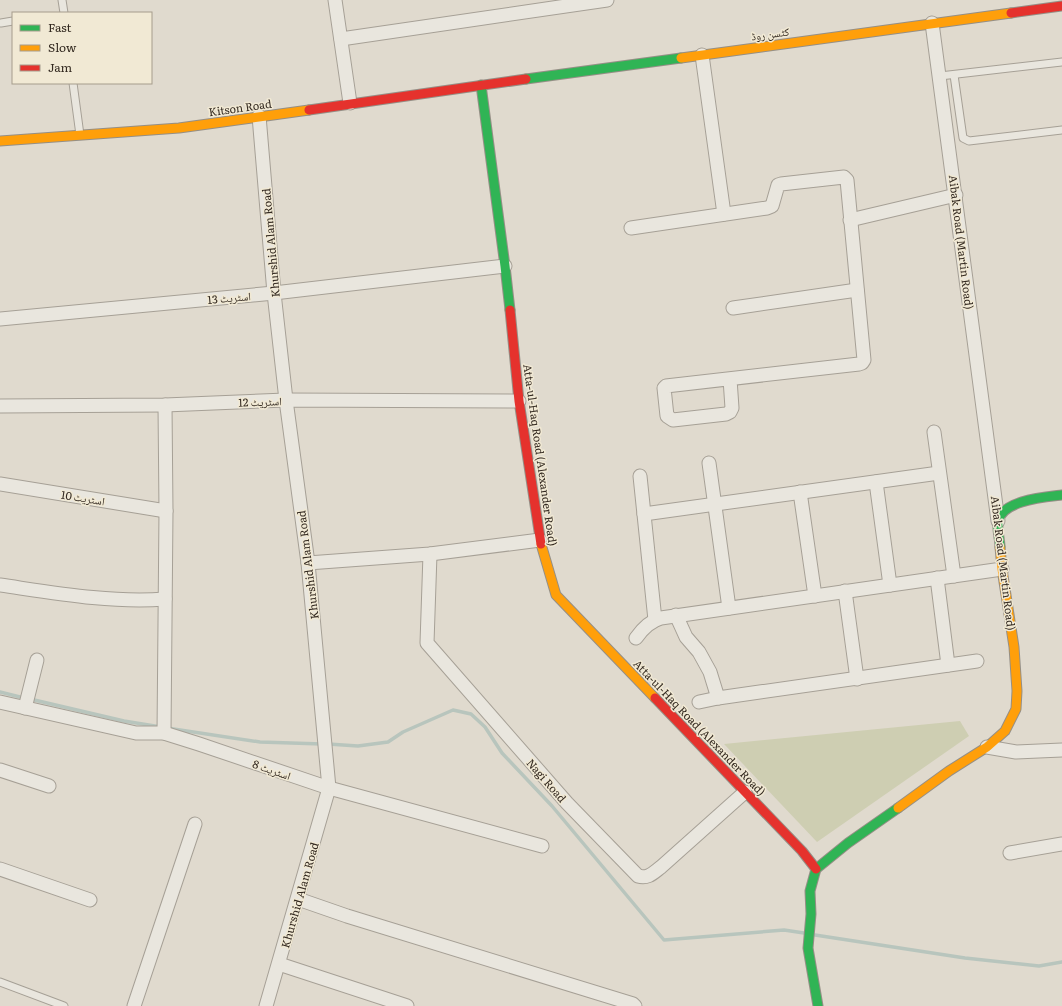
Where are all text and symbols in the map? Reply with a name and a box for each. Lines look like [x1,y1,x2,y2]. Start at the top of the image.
legend [12,12,152,84]
text: Fast [48,18,72,36]
street label: کٹسن روڈ [750,22,791,44]
text: Slow [48,38,77,56]
text: Jam [48,58,73,76]
street label: Kitson Road [208,95,273,119]
street label: Aibak Road (Martin Road) [946,174,978,310]
street label: Khurshid Alam Road [257,188,283,298]
street label: اسٹریٹ 13 [207,287,251,307]
street label: Atta-ul-Haq Road (Alexander Road) [520,363,562,547]
street label: اسٹریٹ 12 [238,392,282,410]
street label: اسٹریٹ 10 [60,486,106,508]
street label: Aibak Road (Martin Road) [988,495,1020,631]
street label: Khurshid Alam Road [292,509,322,620]
street label: Atta-ul-Haq Road (Alexander Road) [630,655,770,799]
street label: اسٹریٹ 8 [251,755,293,783]
street label: Nagi Road [523,755,571,806]
street label: Khurshid Alam Road [276,840,322,950]

